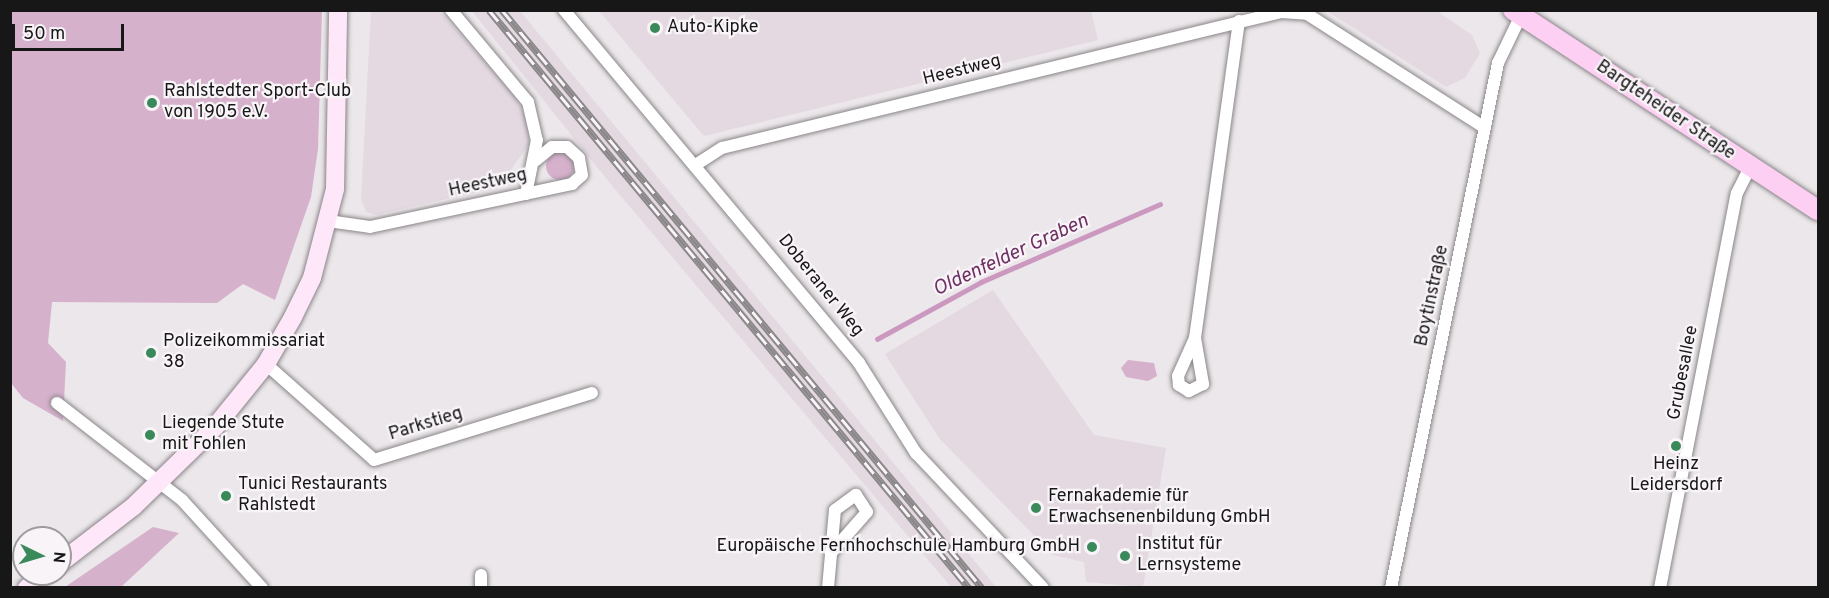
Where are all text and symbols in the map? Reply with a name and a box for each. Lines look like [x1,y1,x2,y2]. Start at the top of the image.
scale bar [15,12,128,50]
place label: Auto-Kipke [667,17,758,39]
marker: Auto-Kipke [648,21,662,35]
text: 50 m [23,23,65,46]
street label: Heestweg [921,51,1003,91]
street label: Bargteheider Straße [1591,56,1739,166]
place label: Rahlstedter Sport-Club von 1905 e.V. [164,82,351,124]
marker: Rahlstedter Sport-Club von 1905 e.V. [145,96,159,110]
street label: Heestweg [447,165,529,203]
water label: Oldenfelder Graben [929,209,1093,303]
street label: Doberaner Weg [772,231,868,341]
street label: Boytinstraße [1412,243,1454,349]
street label: Grubesallee [1664,324,1704,422]
place label: Polizeikommissariat 38 [163,332,325,374]
marker: Polizeikommissariat 38 [144,346,158,360]
street label: Parkstieg [386,404,466,446]
place label: Liegende Stute mit Fohlen [162,414,284,456]
marker: Liegende Stute mit Fohlen [143,428,157,442]
marker: Heinz Leidersdorf [1669,439,1683,453]
place label: Heinz Leidersdorf [1630,455,1722,498]
place label: Tunici Restaurants Rahlstedt [238,475,387,518]
place label: Fernakademie für Erwachsenenbildung GmbH [1048,487,1271,530]
marker: Tunici Restaurants Rahlstedt [219,489,233,503]
marker: Fernakademie für Erwachsenenbildung GmbH [1029,501,1043,515]
north arrow [12,526,72,586]
place label: Institut für Lernsysteme [1137,535,1241,578]
place label: Europäische Fernhochschule Hamburg GmbH [716,536,1080,558]
marker: Europäische Fernhochschule Hamburg GmbH [1085,540,1099,554]
marker: Institut für Lernsysteme [1118,549,1132,563]
text: N [47,551,68,564]

